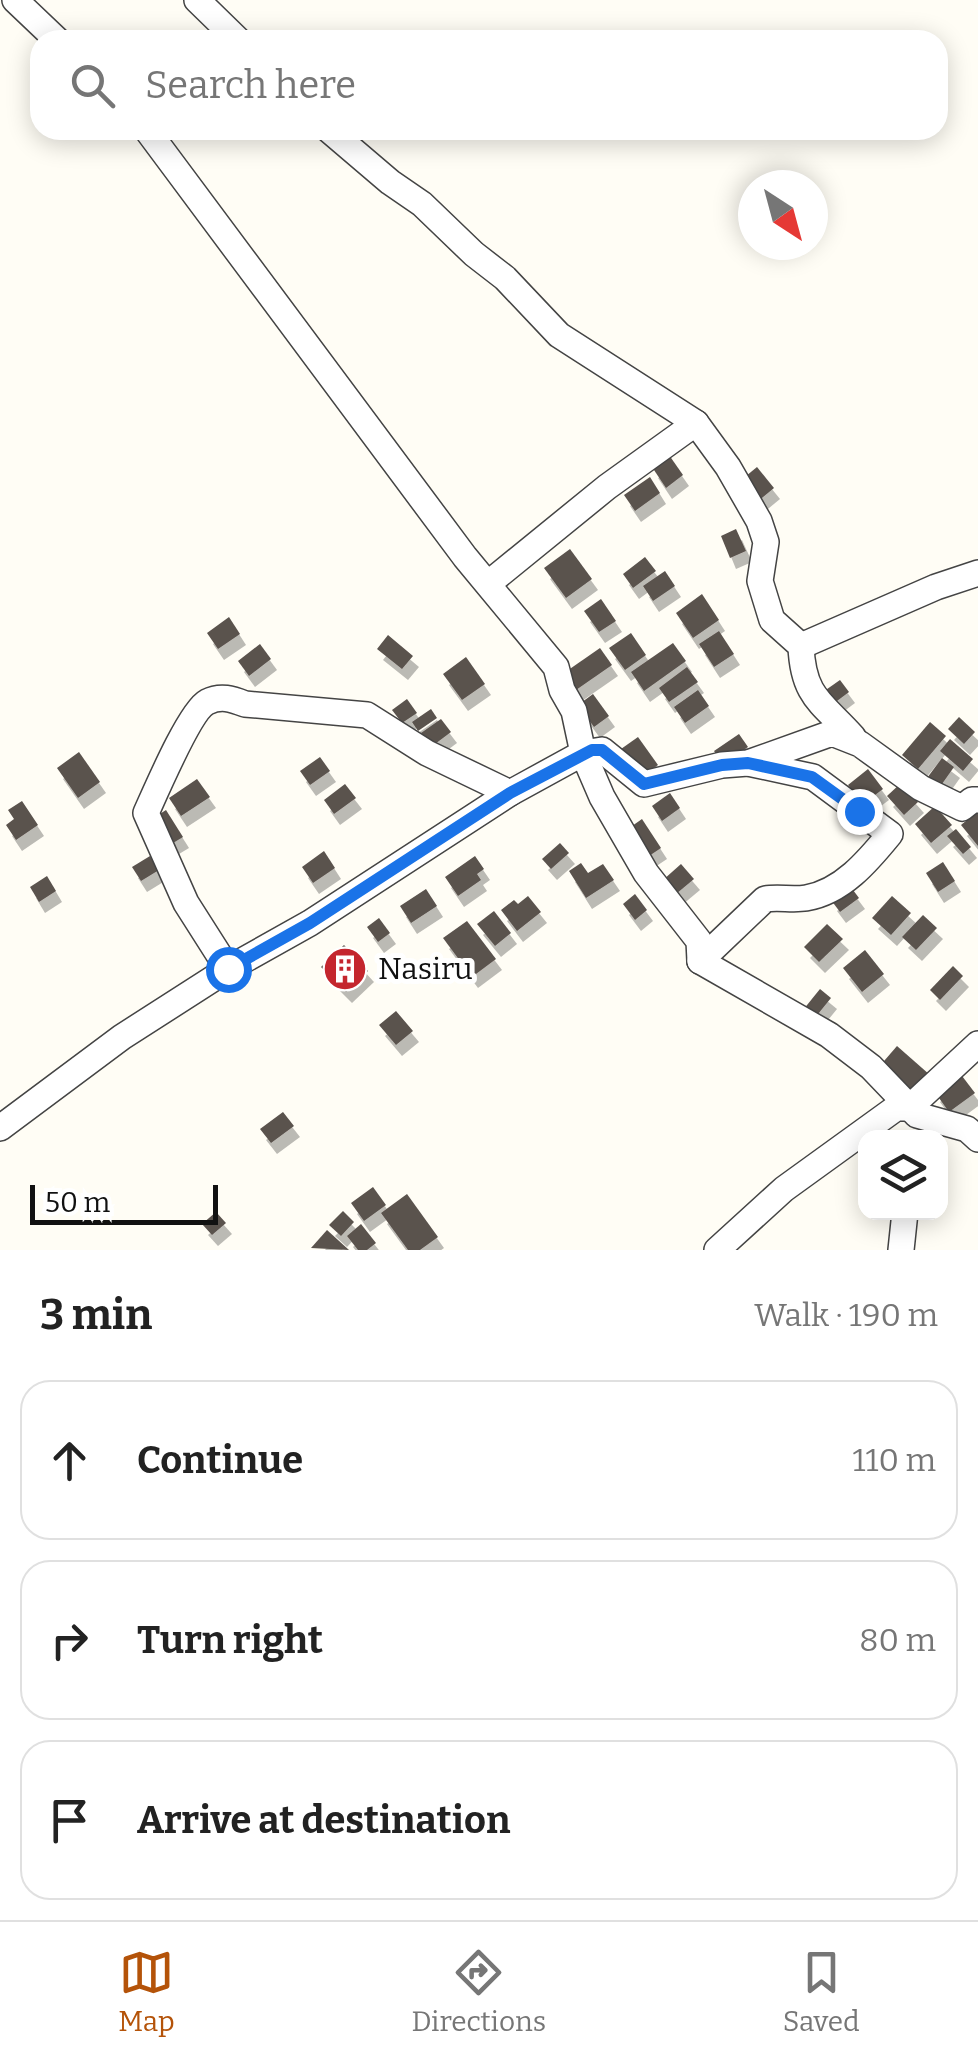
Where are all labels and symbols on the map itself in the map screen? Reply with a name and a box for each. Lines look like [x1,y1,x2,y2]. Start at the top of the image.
north arrow [738,170,828,260]
route end [837,789,883,835]
building icon: Nasiru [322,946,368,992]
route start [206,947,252,993]
place label: Nasiru [378,951,473,987]
scale bar [30,1180,218,1224]

